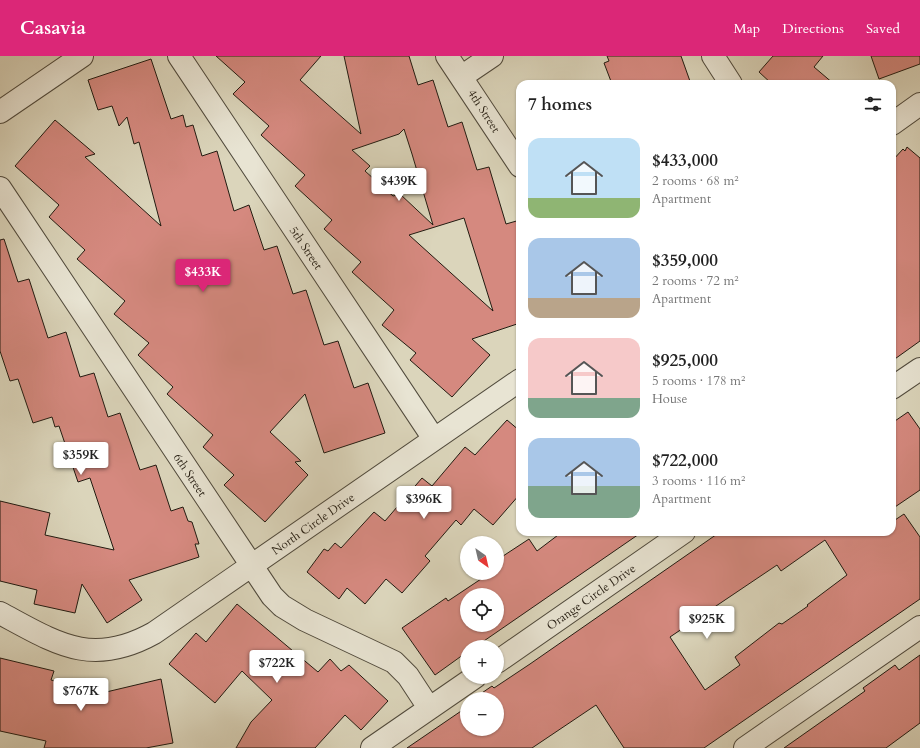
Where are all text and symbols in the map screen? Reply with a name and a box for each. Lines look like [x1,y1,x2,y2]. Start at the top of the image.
text: Casavia [20,15,86,41]
text: Map [734,19,760,38]
text: Directions [782,19,844,38]
text: Saved [866,19,900,38]
street label: 4th Street [464,86,504,136]
text: 7 homes [528,93,592,116]
icon: filters [862,93,884,115]
text: $433,000 [652,149,718,172]
icon: home [560,154,608,202]
pin: $439K [371,168,427,202]
text: $439K [380,172,418,190]
text: 2 rooms · 68 m² [652,172,739,190]
text: Apartment [652,190,711,208]
street label: 5th Street [286,223,326,273]
text: $359,000 [652,249,718,272]
icon: home [560,254,608,302]
pin: $433K [175,259,231,293]
text: $433K [184,263,222,281]
text: 2 rooms · 72 m² [652,272,739,290]
text: Apartment [652,290,711,308]
text: $925,000 [652,349,718,372]
icon: home [560,354,608,402]
text: 5 rooms · 178 m² [652,372,745,390]
text: House [652,390,687,408]
pin: $359K [53,442,109,476]
text: $359K [62,446,100,464]
text: $722,000 [652,449,718,472]
street label: 6th Street [170,450,210,500]
icon: home [560,454,608,502]
text: 3 rooms · 116 m² [652,472,745,490]
pin: $396K [396,486,452,520]
street label: North Circle Drive [268,489,358,559]
text: $396K [405,490,443,508]
text: Apartment [652,490,711,508]
north arrow [460,536,504,580]
map controls [460,536,504,736]
street label: Orange Circle Drive [543,560,639,634]
button: locate [460,588,504,632]
pin: $925K [679,606,735,640]
text: $925K [688,610,726,628]
button: + [460,640,504,684]
pin: $722K [249,650,305,684]
text: $722K [258,654,296,672]
pin: $767K [53,678,109,712]
text: $767K [62,682,100,700]
button: − [460,692,504,736]

